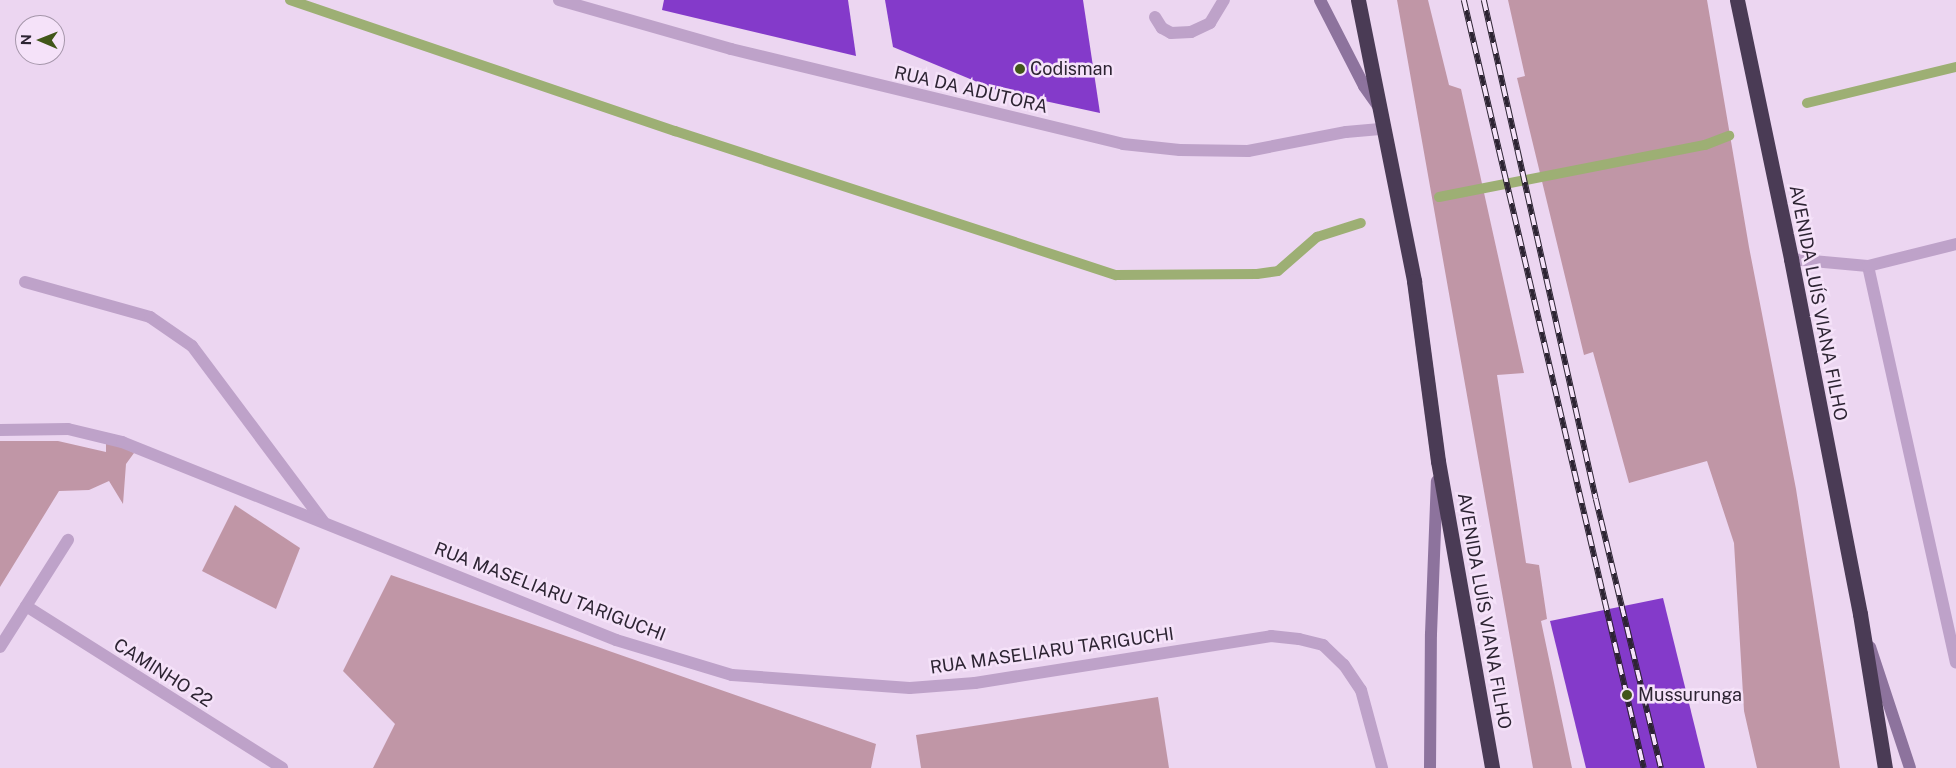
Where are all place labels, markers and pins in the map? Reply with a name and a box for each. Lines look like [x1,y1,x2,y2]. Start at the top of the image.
place label: Codisman [1030,58,1113,80]
marker: Codisman [1014,63,1026,75]
place label: Mussurunga [1638,684,1742,706]
marker: Mussurunga [1620,688,1634,702]

